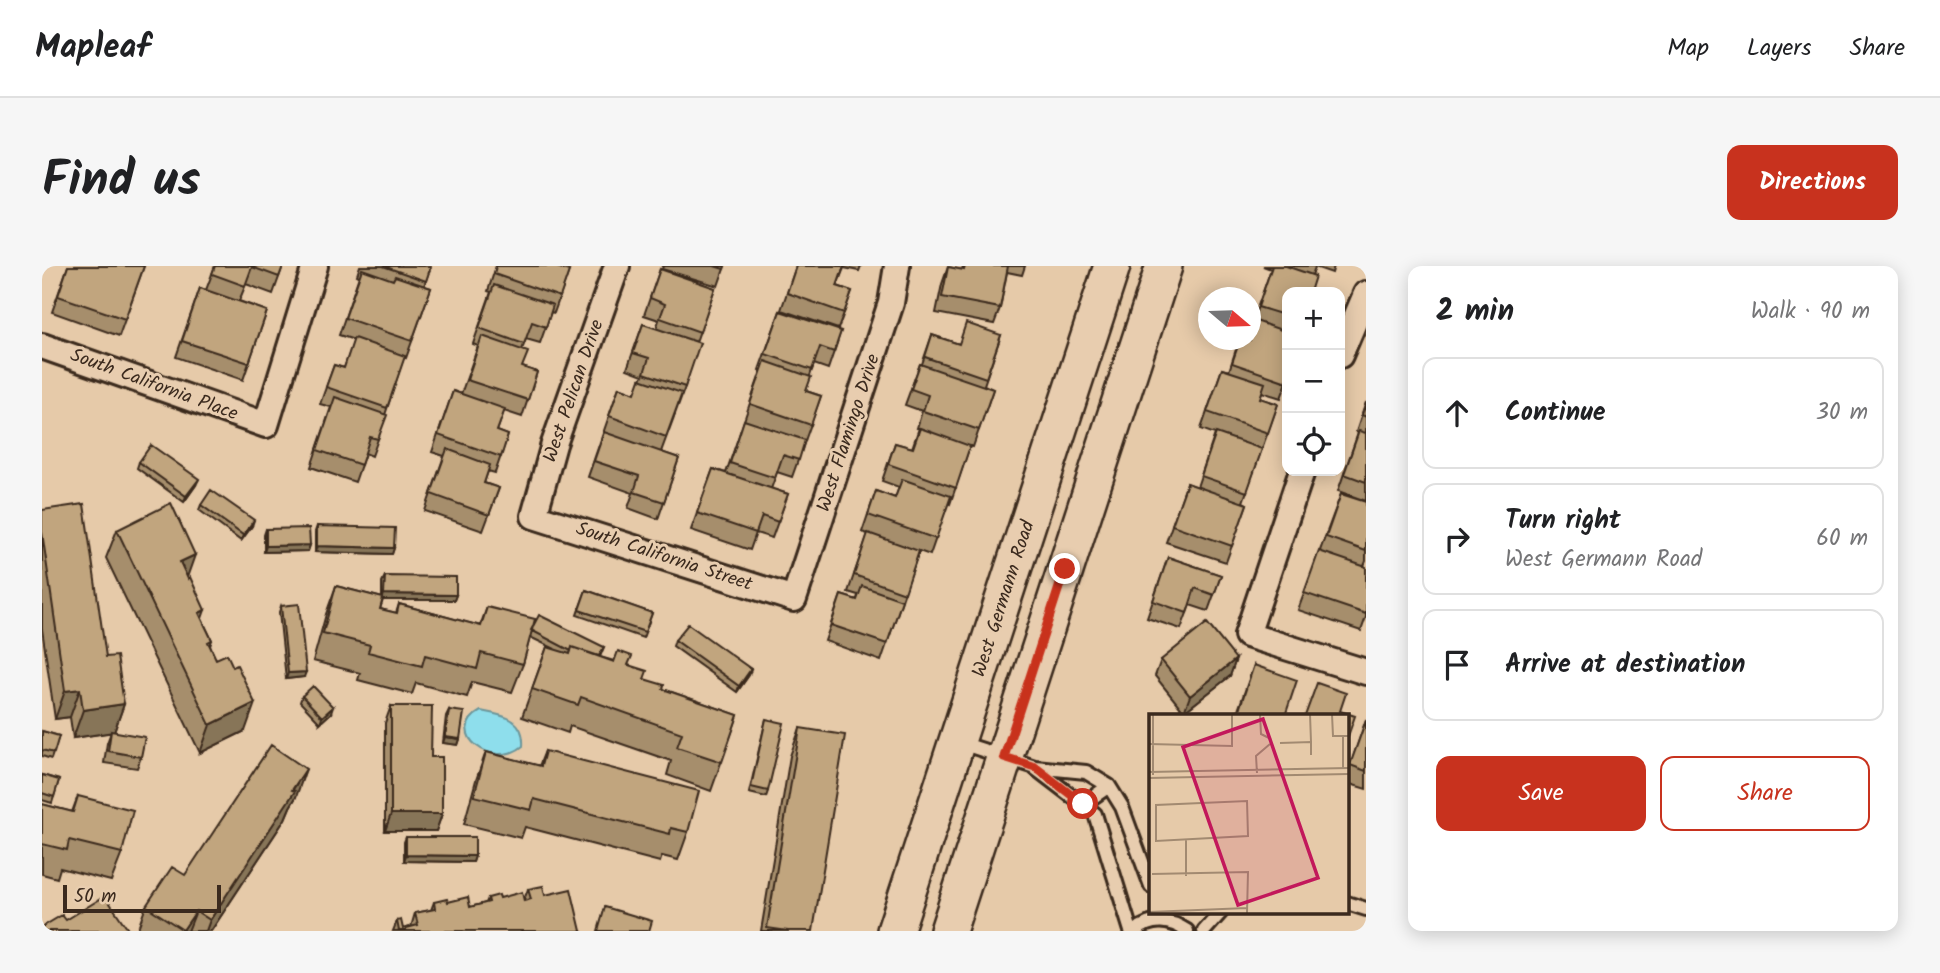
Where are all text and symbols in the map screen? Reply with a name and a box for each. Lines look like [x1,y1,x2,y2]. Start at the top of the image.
text: Mapleaf [35,22,151,75]
text: Map [1667,29,1709,68]
text: Layers [1747,29,1811,68]
text: Share [1849,29,1905,68]
text: Find us [42,143,200,221]
button: Directions [1727,145,1898,220]
north arrow [1198,287,1261,350]
map controls [1282,287,1345,476]
button: + [1282,287,1345,350]
text: 2 min [1436,288,1514,336]
text: Walk · 90 m [1751,294,1870,330]
street label: West Pelican Drive [536,315,613,466]
street label: South California Place [66,341,243,429]
street label: West Flamingo Drive [809,350,889,516]
button: − [1282,350,1345,413]
text: Continue [1505,392,1606,434]
icon: ahead [1438,394,1476,432]
text: 30 m [1816,395,1868,431]
button: locate [1282,413,1345,476]
text: Turn right [1505,500,1621,542]
street label: South California Street [572,514,757,600]
street label: West Germann Road [965,516,1044,681]
icon: right [1438,520,1476,558]
text: 60 m [1816,521,1868,557]
text: West Germann Road [1505,542,1702,578]
route end [1049,553,1080,584]
text: Arrive at destination [1505,644,1745,686]
icon: arrive [1438,646,1476,684]
inset map [1149,714,1349,914]
button: Save [1436,756,1646,831]
button: Share [1660,756,1870,831]
route start [1067,788,1098,819]
scale bar [63,882,220,914]
text: 50 m [74,882,116,912]

